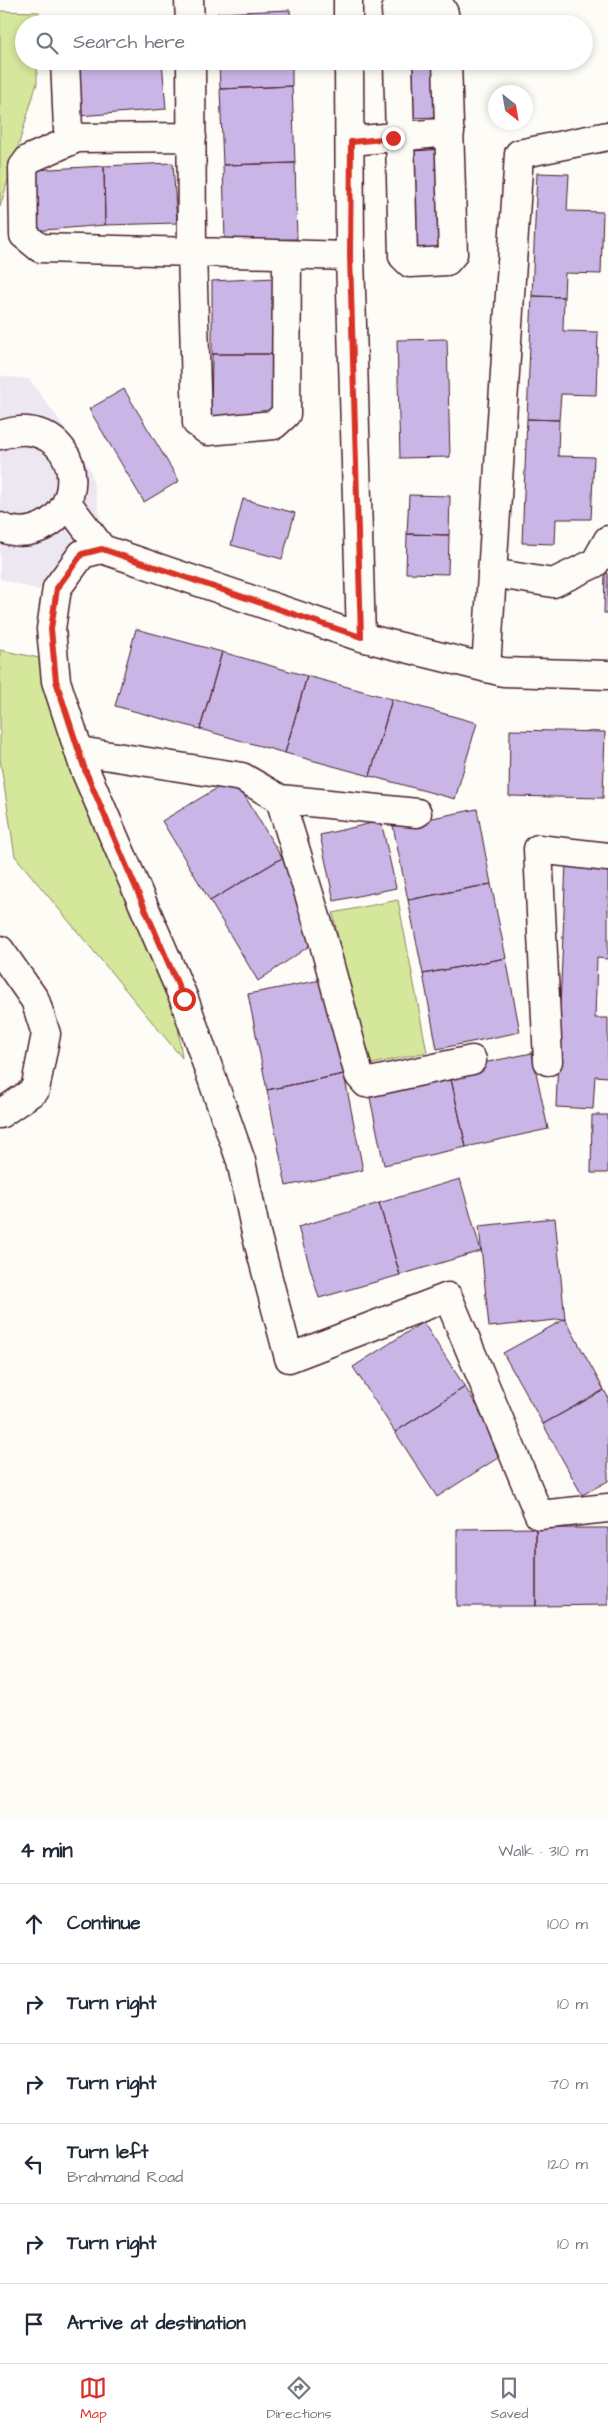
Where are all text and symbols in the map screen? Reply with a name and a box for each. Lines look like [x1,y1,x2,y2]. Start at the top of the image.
search box [15,15,593,70]
icon: search [33,29,61,57]
text: Search here [73,29,185,56]
north arrow [488,85,533,130]
route end [382,127,405,150]
route start [173,988,196,1011]
text: 4 min [20,1836,73,1865]
text: Walk · 310 m [498,1840,588,1862]
icon: ahead [20,1910,48,1938]
text: Continue [67,1910,141,1937]
text: 100 m [547,1913,588,1935]
icon: right [20,1990,48,2018]
text: Turn right [67,1990,156,2017]
text: 10 m [557,1993,588,2015]
icon: right [20,2070,48,2098]
text: Turn right [67,2070,156,2097]
text: 70 m [549,2073,588,2095]
text: Turn left [67,2139,148,2166]
icon: left [20,2150,48,2178]
text: 120 m [548,2153,588,2175]
text: Brahmand Road [67,2166,183,2188]
icon: right [20,2230,48,2258]
text: Turn right [67,2230,156,2257]
text: 10 m [557,2233,588,2255]
icon: arrive [20,2310,48,2338]
text: Arrive at destination [67,2310,246,2337]
tab: Map [79,2374,107,2424]
tab: Directions [266,2374,331,2424]
tab: Saved [490,2374,529,2424]

